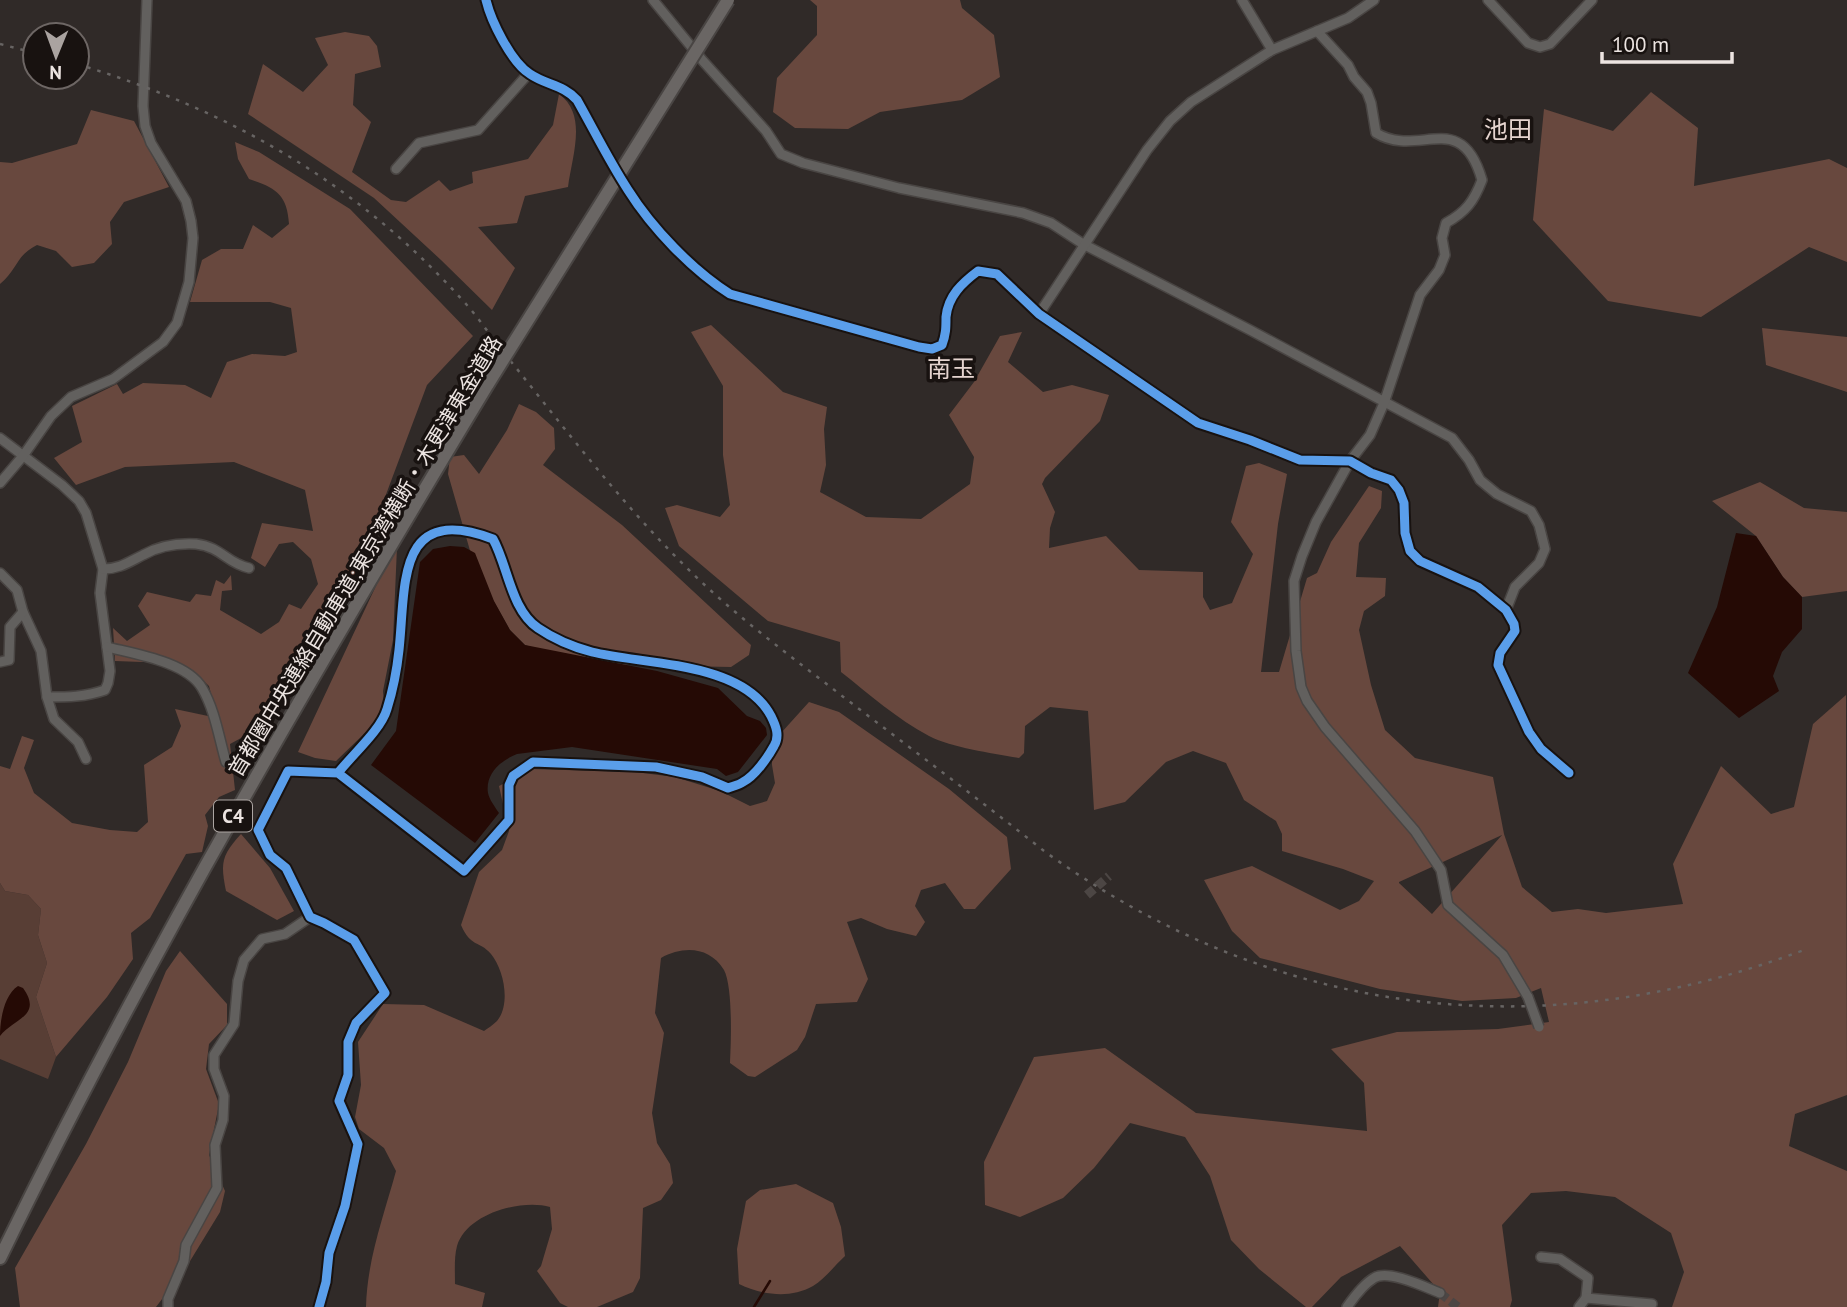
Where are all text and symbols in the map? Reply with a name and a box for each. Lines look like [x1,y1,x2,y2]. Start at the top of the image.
north arrow [21,21,91,91]
scale bar [1602,21,1731,65]
text: 100 m [1612,31,1669,58]
text: N [49,61,62,85]
district label: 池田 [1484,114,1532,145]
street label: 首都圏中央連絡自動車道;東京湾横断・木更津東金道路 [222,331,508,781]
district label: 南玉 [927,353,975,384]
road number: C4 [214,800,252,832]

